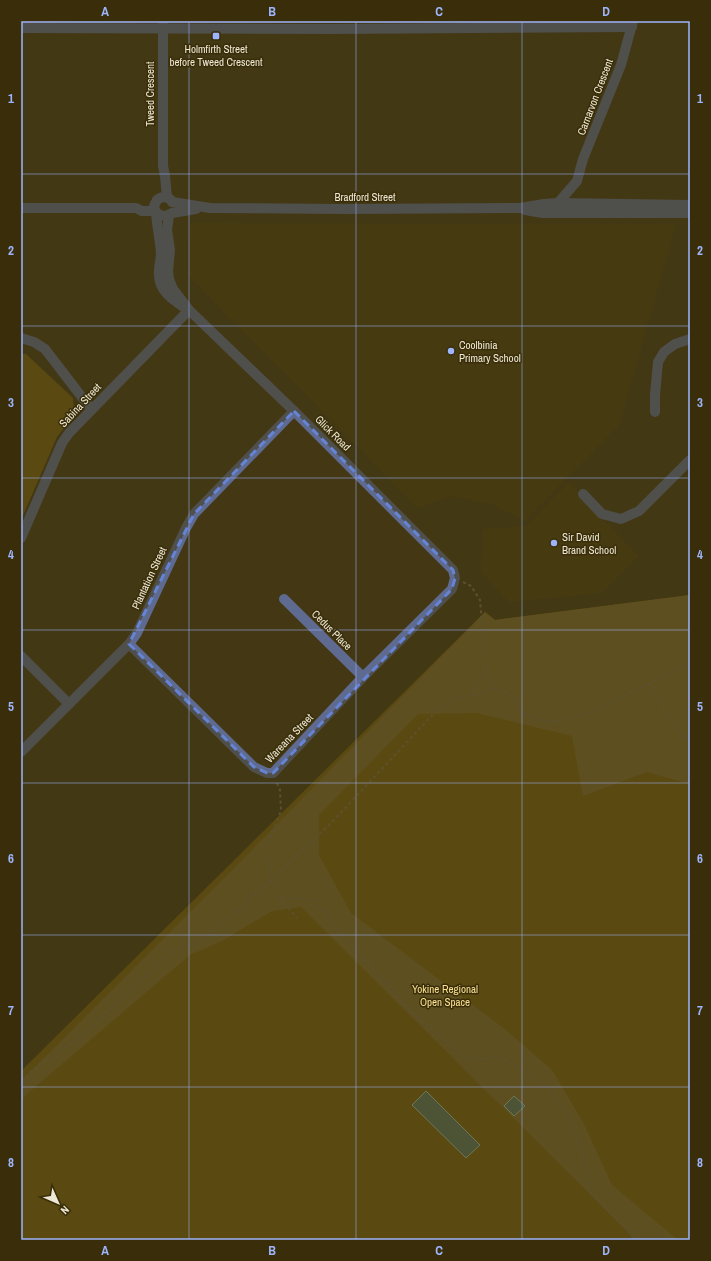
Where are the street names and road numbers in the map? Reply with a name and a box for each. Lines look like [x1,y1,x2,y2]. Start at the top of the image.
street label: Carnarvon Crescent [574,56,616,137]
street label: Tweed Crescent [143,61,157,127]
street label: Bradford Street [334,190,396,204]
street label: Sabina Street [56,380,104,430]
street label: Glick Road [312,412,354,454]
street label: Plantation Street [128,544,170,611]
street label: Cedus Place [309,607,355,653]
street label: Wareana Street [262,710,316,765]

